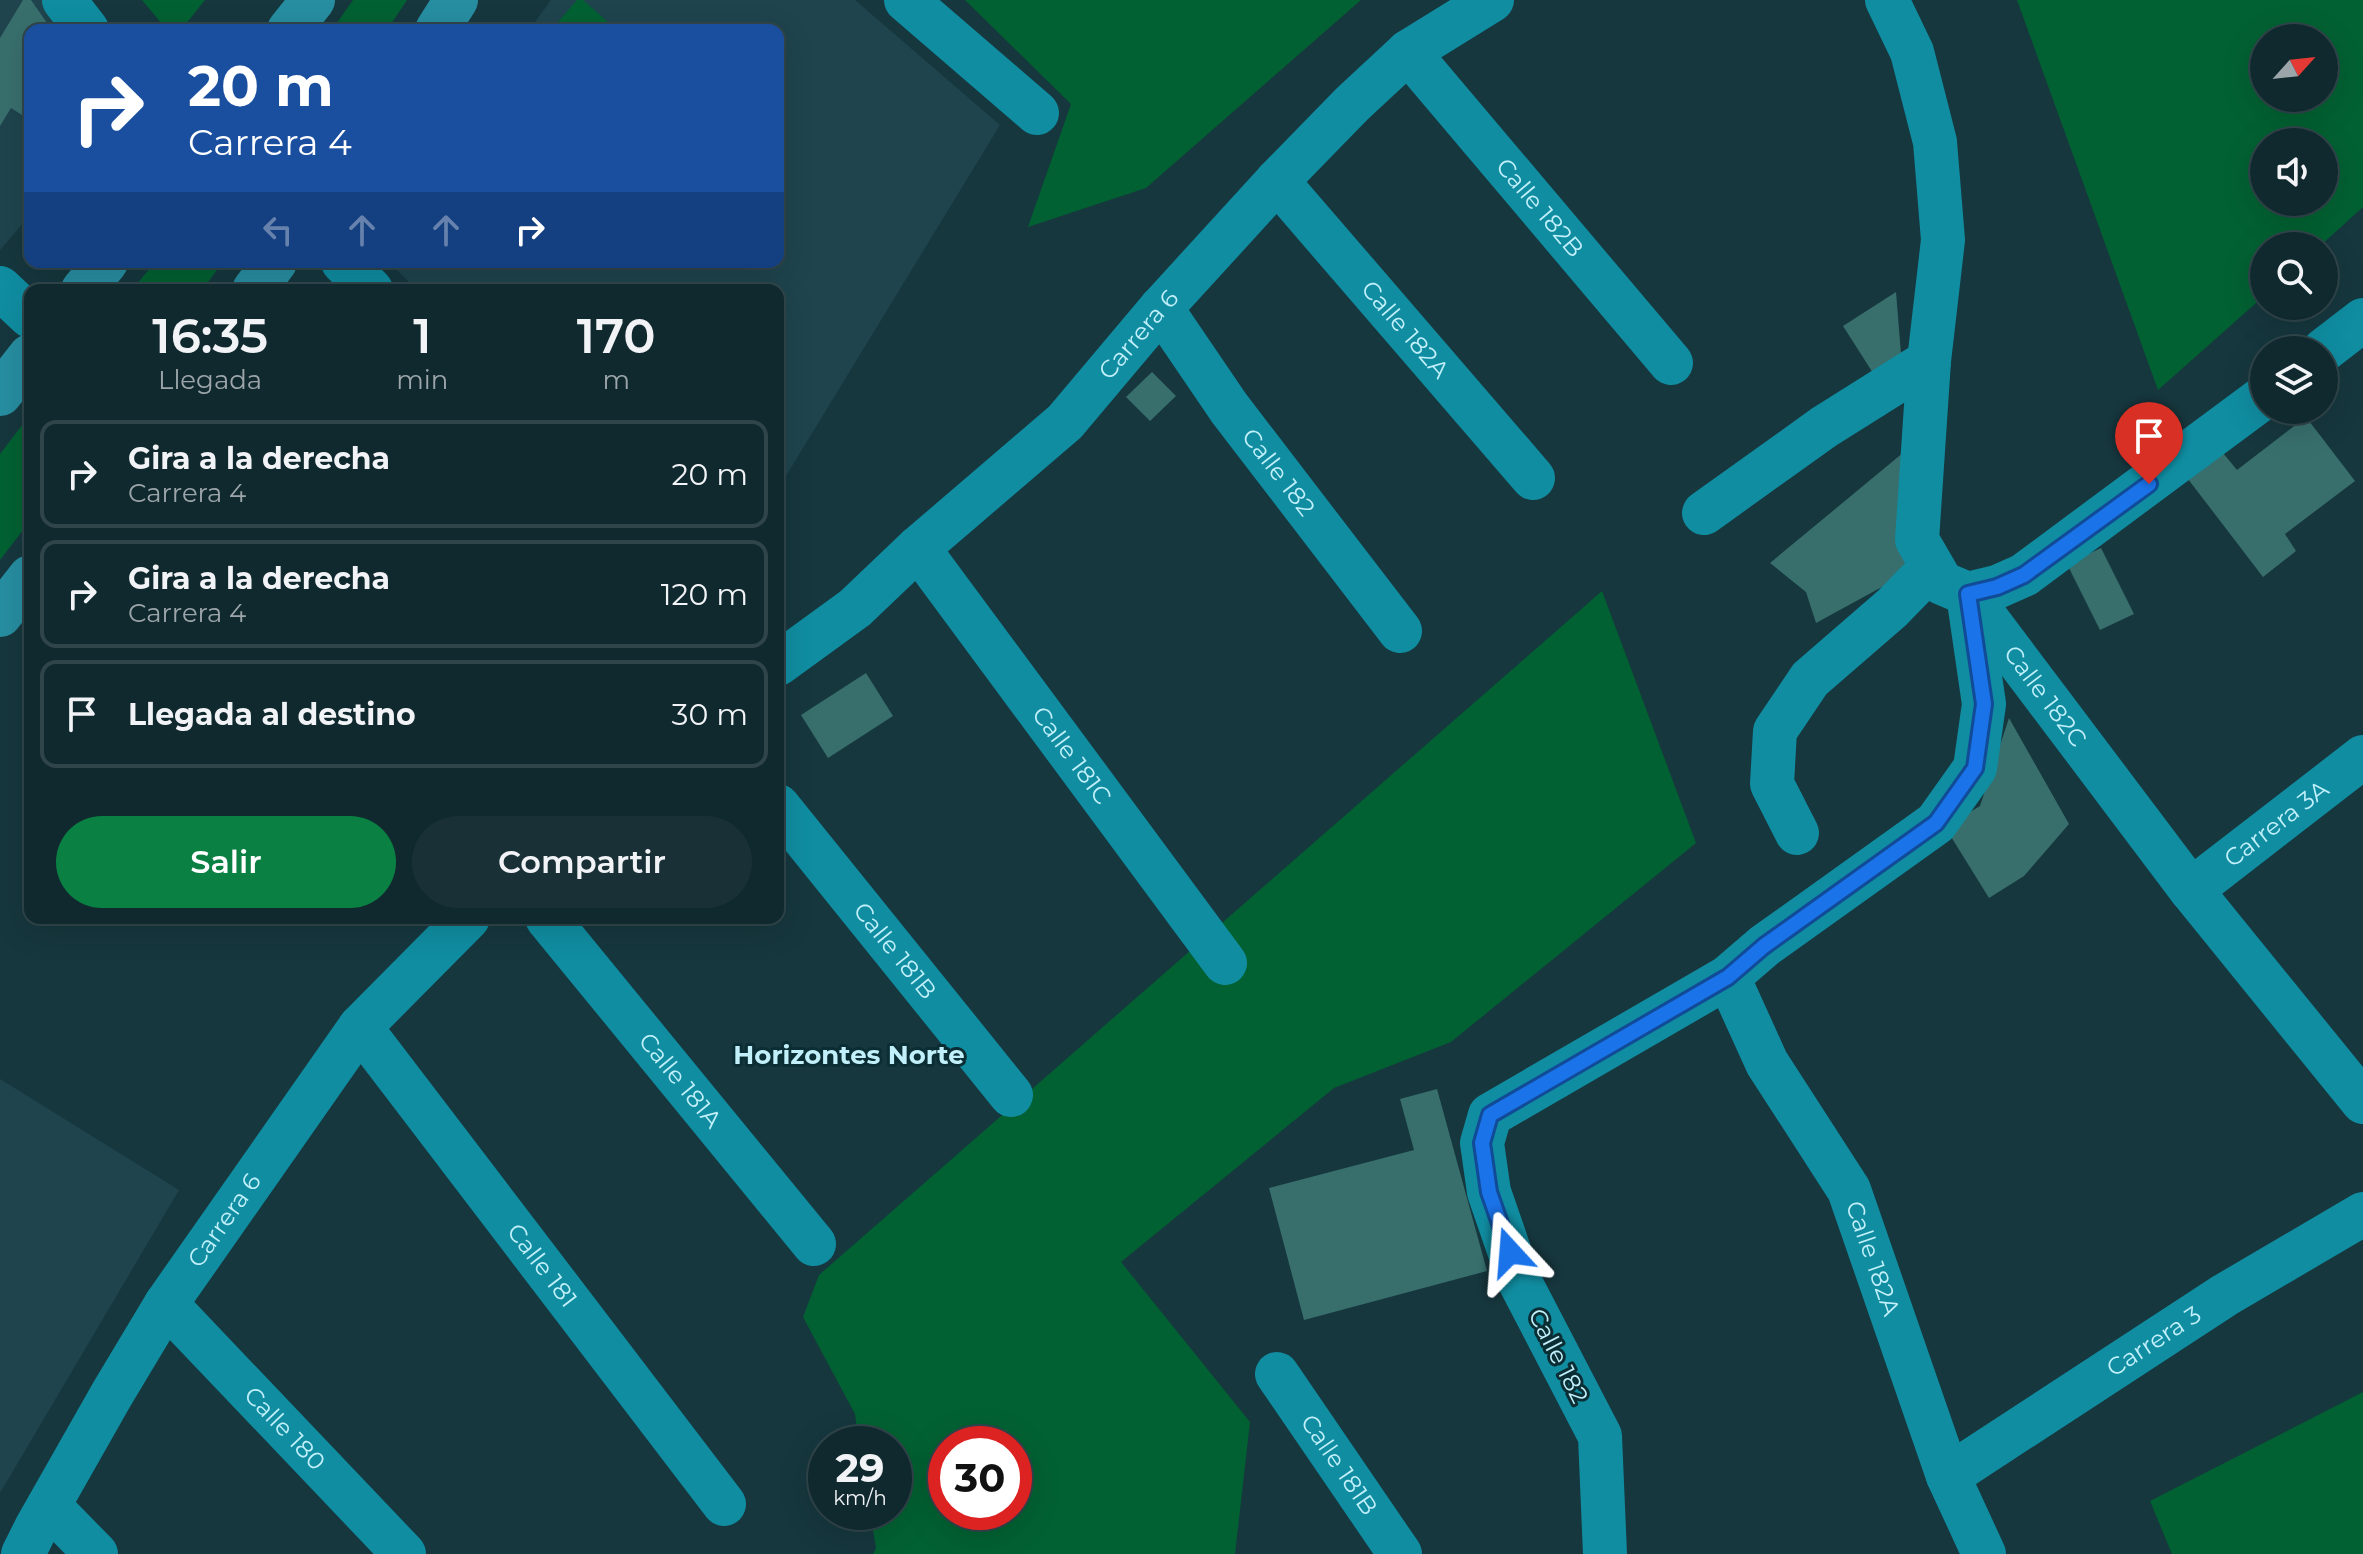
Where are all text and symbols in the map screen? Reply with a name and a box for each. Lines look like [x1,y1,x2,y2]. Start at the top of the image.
north arrow [2250,24,2338,112]
map controls [2250,24,2338,424]
text: 20 m [188,52,334,120]
icon: right [56,56,160,160]
text: Carrera 4 [188,120,352,164]
button: sound [2250,128,2338,216]
street label: Calle 182B [1490,152,1590,263]
icon: left [256,208,300,252]
icon: ahead [340,208,384,252]
icon: ahead [424,208,468,252]
icon: right [508,208,552,252]
button: search [2250,232,2338,320]
street label: Calle 182A [1355,274,1456,384]
street label: Carrera 6 [1092,284,1184,385]
text: 16:35 [152,307,268,365]
text: 1 [413,307,432,365]
text: 170 [577,307,656,365]
button: layers [2250,336,2338,424]
text: Llegada [158,364,262,396]
text: min [396,364,448,396]
text: m [602,364,630,396]
pin [2115,402,2183,484]
icon: arrive [2127,414,2171,458]
street label: Calle 182 [1236,423,1321,521]
text: Gira a la derecha [128,440,390,477]
icon: right [60,452,104,496]
text: 20 m [671,456,748,493]
text: Carrera 4 [128,477,246,509]
text: Gira a la derecha [128,560,390,597]
icon: right [60,572,104,616]
text: 120 m [661,576,748,613]
text: Carrera 4 [128,597,246,629]
street label: Calle 182C [1998,639,2093,752]
icon: arrive [60,692,104,736]
text: Llegada al destino [128,696,416,733]
text: 30 m [672,696,748,733]
street label: Calle 181C [1026,700,1118,810]
street label: Carrera 3A [2218,774,2335,873]
button: Salir [56,816,396,908]
button: Compartir [412,816,752,908]
street label: Calle 181B [848,896,943,1005]
street label: Calle 181A [633,1027,728,1134]
district label: Horizontes Norte [733,1039,965,1071]
street label: Carrera 6 [181,1168,267,1273]
street label: Calle 182A [1840,1197,1907,1320]
position arrow [1468,1210,1552,1294]
street label: Calle 181 [501,1218,583,1313]
street label: Carrera 3 [2101,1300,2206,1382]
street label: Calle 182 [1522,1304,1595,1408]
street label: Calle 180 [238,1380,332,1476]
street label: Calle 181B [1295,1409,1384,1520]
speed limit sign: 30 [928,1426,1032,1530]
text: 29 [835,1443,885,1492]
text: km/h [833,1486,887,1510]

